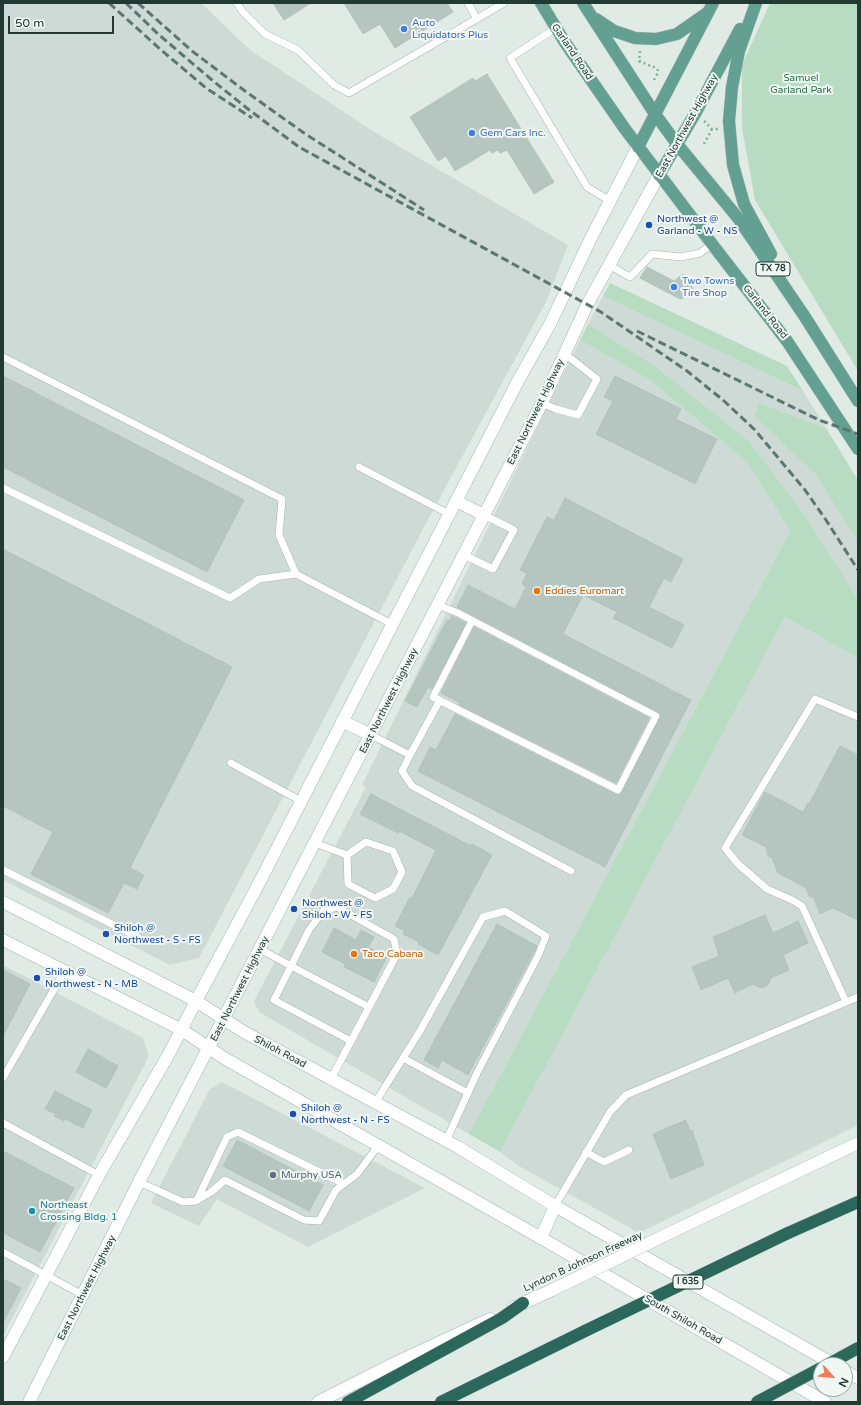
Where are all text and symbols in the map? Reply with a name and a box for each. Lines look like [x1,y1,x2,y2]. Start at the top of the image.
scale bar [10,8,116,34]
text: 50 m [15,16,44,30]
place label: Auto Liquidators Plus [412,17,488,40]
street label: Garland Road [549,22,595,82]
marker: Auto Liquidators Plus [399,24,409,34]
street label: East Northwest Highway [654,72,720,180]
park label: Samuel Garland Park [770,72,832,96]
place label: Gem Cars Inc. [480,127,546,139]
marker: Gem Cars Inc. [467,128,477,138]
place label: Northwest @ Garland - W - NS [657,213,737,236]
marker: Northwest @ Garland - W - NS [644,220,654,230]
road number: TX 78 [756,262,790,276]
place label: Two Towns Tire Shop [682,275,734,298]
marker: Two Towns Tire Shop [669,282,679,292]
street label: Garland Road [740,283,790,341]
street label: East Northwest Highway [505,357,567,467]
place label: Eddies Euromart [545,585,624,597]
marker: Eddies Euromart [532,586,542,596]
street label: East Northwest Highway [357,646,421,756]
place label: Northwest @ Shiloh - W - FS [302,897,372,920]
marker: Northwest @ Shiloh - W - FS [289,904,299,914]
place label: Shiloh @ Northwest - S - FS [114,922,201,946]
marker: Shiloh @ Northwest - S - FS [101,929,111,939]
street label: East Northwest Highway [208,934,272,1044]
place label: Taco Cabana [362,948,423,960]
marker: Taco Cabana [349,949,359,959]
place label: Shiloh @ Northwest - N - MB [45,966,138,990]
marker: Shiloh @ Northwest - N - MB [32,973,42,983]
street label: Shiloh Road [252,1033,308,1071]
place label: Shiloh @ Northwest - N - FS [301,1102,390,1126]
marker: Shiloh @ Northwest - N - FS [288,1109,298,1119]
place label: Murphy USA [281,1169,342,1181]
marker: Murphy USA [268,1170,278,1180]
place label: Northeast Crossing Bldg. 1 [40,1199,117,1222]
marker: Northeast Crossing Bldg. 1 [27,1206,37,1216]
street label: Lyndon B Johnson Freeway [522,1229,644,1295]
street label: East Northwest Highway [55,1233,119,1343]
road number: I 635 [673,1275,703,1289]
street label: South Shiloh Road [642,1293,724,1347]
north arrow [813,1357,853,1397]
text: N [835,1375,851,1389]

